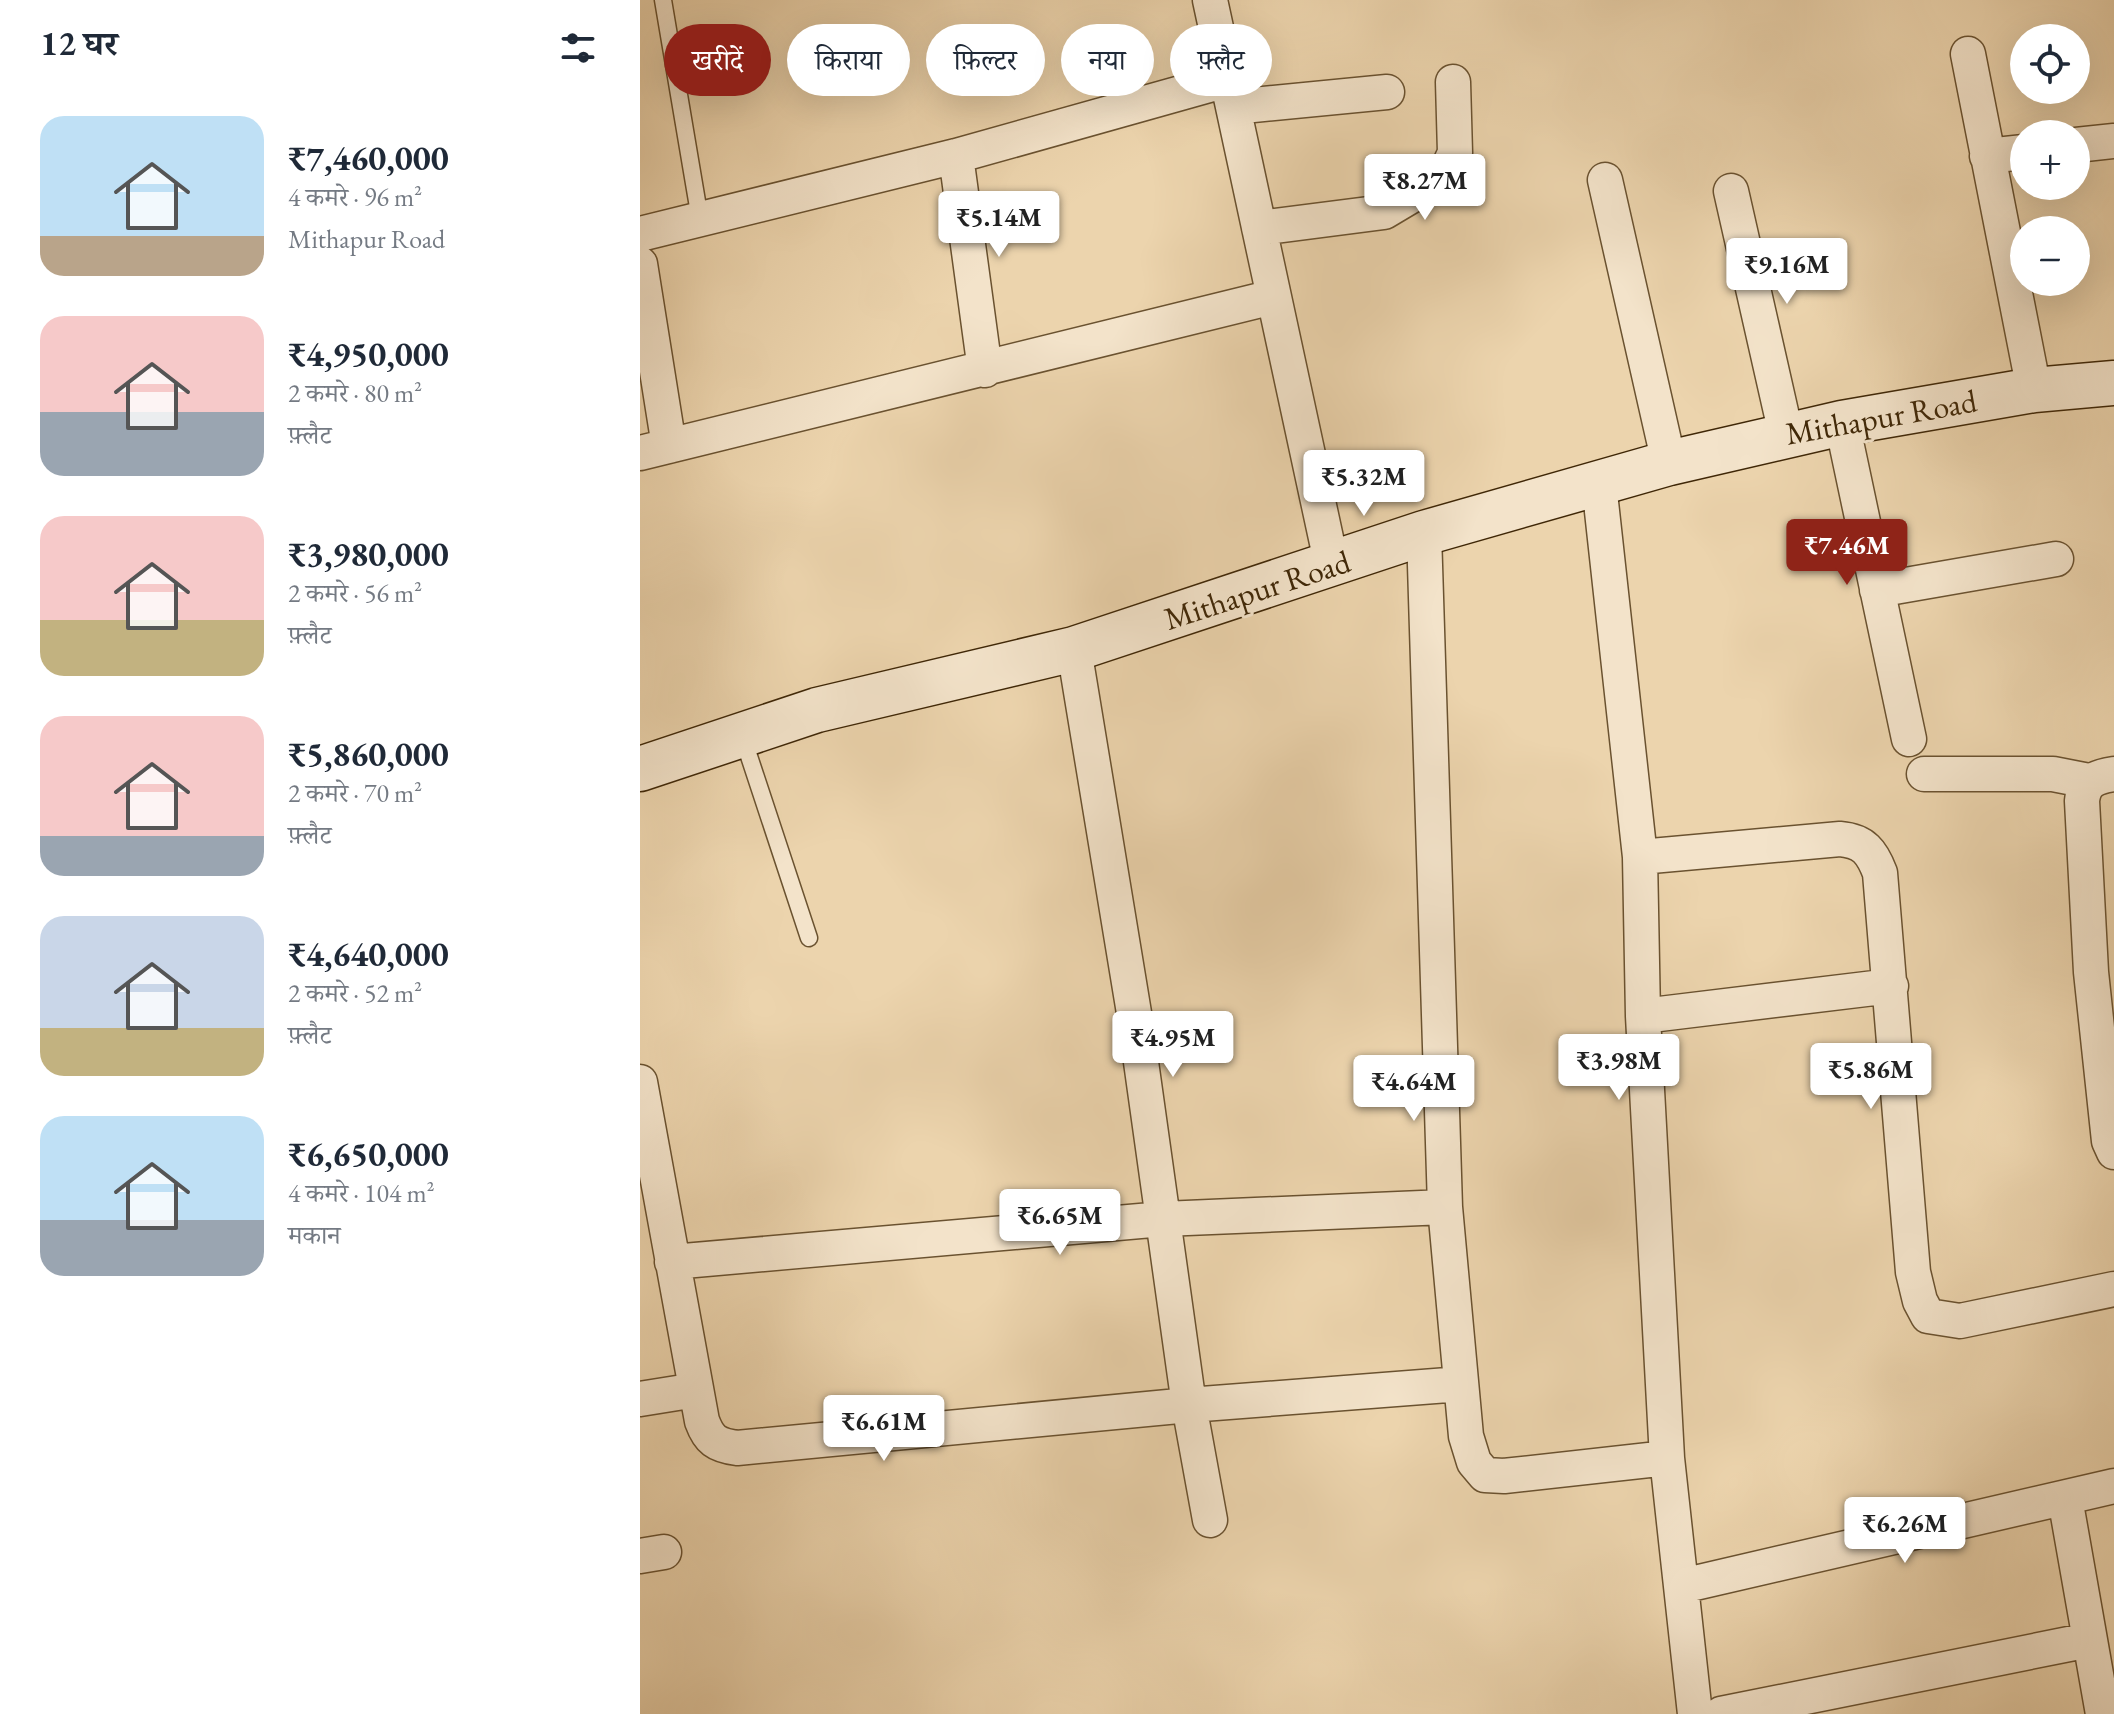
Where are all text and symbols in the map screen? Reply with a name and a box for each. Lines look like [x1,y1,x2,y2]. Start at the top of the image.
text: 12 घर [40,21,118,65]
chip: खरीदें [664,24,771,96]
chip: किराया [787,24,910,96]
chip: फ़िल्टर [926,24,1045,96]
chip: नया [1061,24,1154,96]
chip: फ़्लैट [1170,24,1272,96]
map controls [2010,24,2090,296]
button: locate [2010,24,2090,104]
icon: filters [556,26,600,70]
button: + [2010,120,2090,200]
text: ₹7,460,000 [288,136,449,180]
icon: home [104,148,200,244]
pin: ₹8.27M [1360,154,1490,222]
text: ₹8.27M [1382,163,1468,197]
text: 4 कमरे · 96 m² [288,180,422,214]
pin: ₹5.14M [934,191,1064,259]
text: ₹5.14M [956,200,1042,234]
button: − [2010,216,2090,296]
text: Mithapur Road [288,222,445,256]
pin: ₹9.16M [1722,238,1852,306]
text: ₹9.16M [1744,247,1830,281]
text: ₹4,950,000 [288,332,449,376]
icon: home [104,348,200,444]
text: 2 कमरे · 80 m² [288,376,422,410]
street label: Mithapur Road [1782,379,1981,454]
text: फ़्लैट [288,418,331,452]
pin: ₹5.32M [1299,450,1429,518]
text: ₹5.32M [1321,459,1407,493]
pin: ₹7.46M [1782,519,1912,587]
text: ₹7.46M [1804,528,1890,562]
text: ₹3,980,000 [288,532,449,576]
street label: Mithapur Road [1158,540,1356,640]
icon: home [104,548,200,644]
text: 2 कमरे · 56 m² [288,576,422,610]
text: फ़्लैट [288,618,331,652]
text: ₹5,860,000 [288,732,449,776]
icon: home [104,748,200,844]
text: 2 कमरे · 70 m² [288,776,422,810]
text: फ़्लैट [288,818,331,852]
text: ₹4,640,000 [288,932,449,976]
icon: home [104,948,200,1044]
text: 2 कमरे · 52 m² [288,976,422,1010]
pin: ₹4.95M [1108,1011,1238,1079]
text: फ़्लैट [288,1018,331,1052]
text: ₹4.95M [1130,1020,1216,1054]
pin: ₹3.98M [1554,1034,1684,1102]
text: ₹3.98M [1576,1043,1662,1077]
pin: ₹5.86M [1806,1043,1936,1111]
text: ₹5.86M [1828,1052,1914,1086]
pin: ₹4.64M [1349,1055,1479,1123]
text: ₹4.64M [1371,1064,1457,1098]
text: ₹6,650,000 [288,1132,449,1176]
icon: home [104,1148,200,1244]
text: 4 कमरे · 104 m² [288,1176,435,1210]
pin: ₹6.65M [995,1189,1125,1257]
text: ₹6.65M [1017,1198,1103,1232]
text: मकान [288,1218,341,1252]
pin: ₹6.61M [819,1395,949,1463]
text: ₹6.61M [841,1404,927,1438]
pin: ₹6.26M [1840,1497,1970,1565]
text: ₹6.26M [1862,1506,1948,1540]

